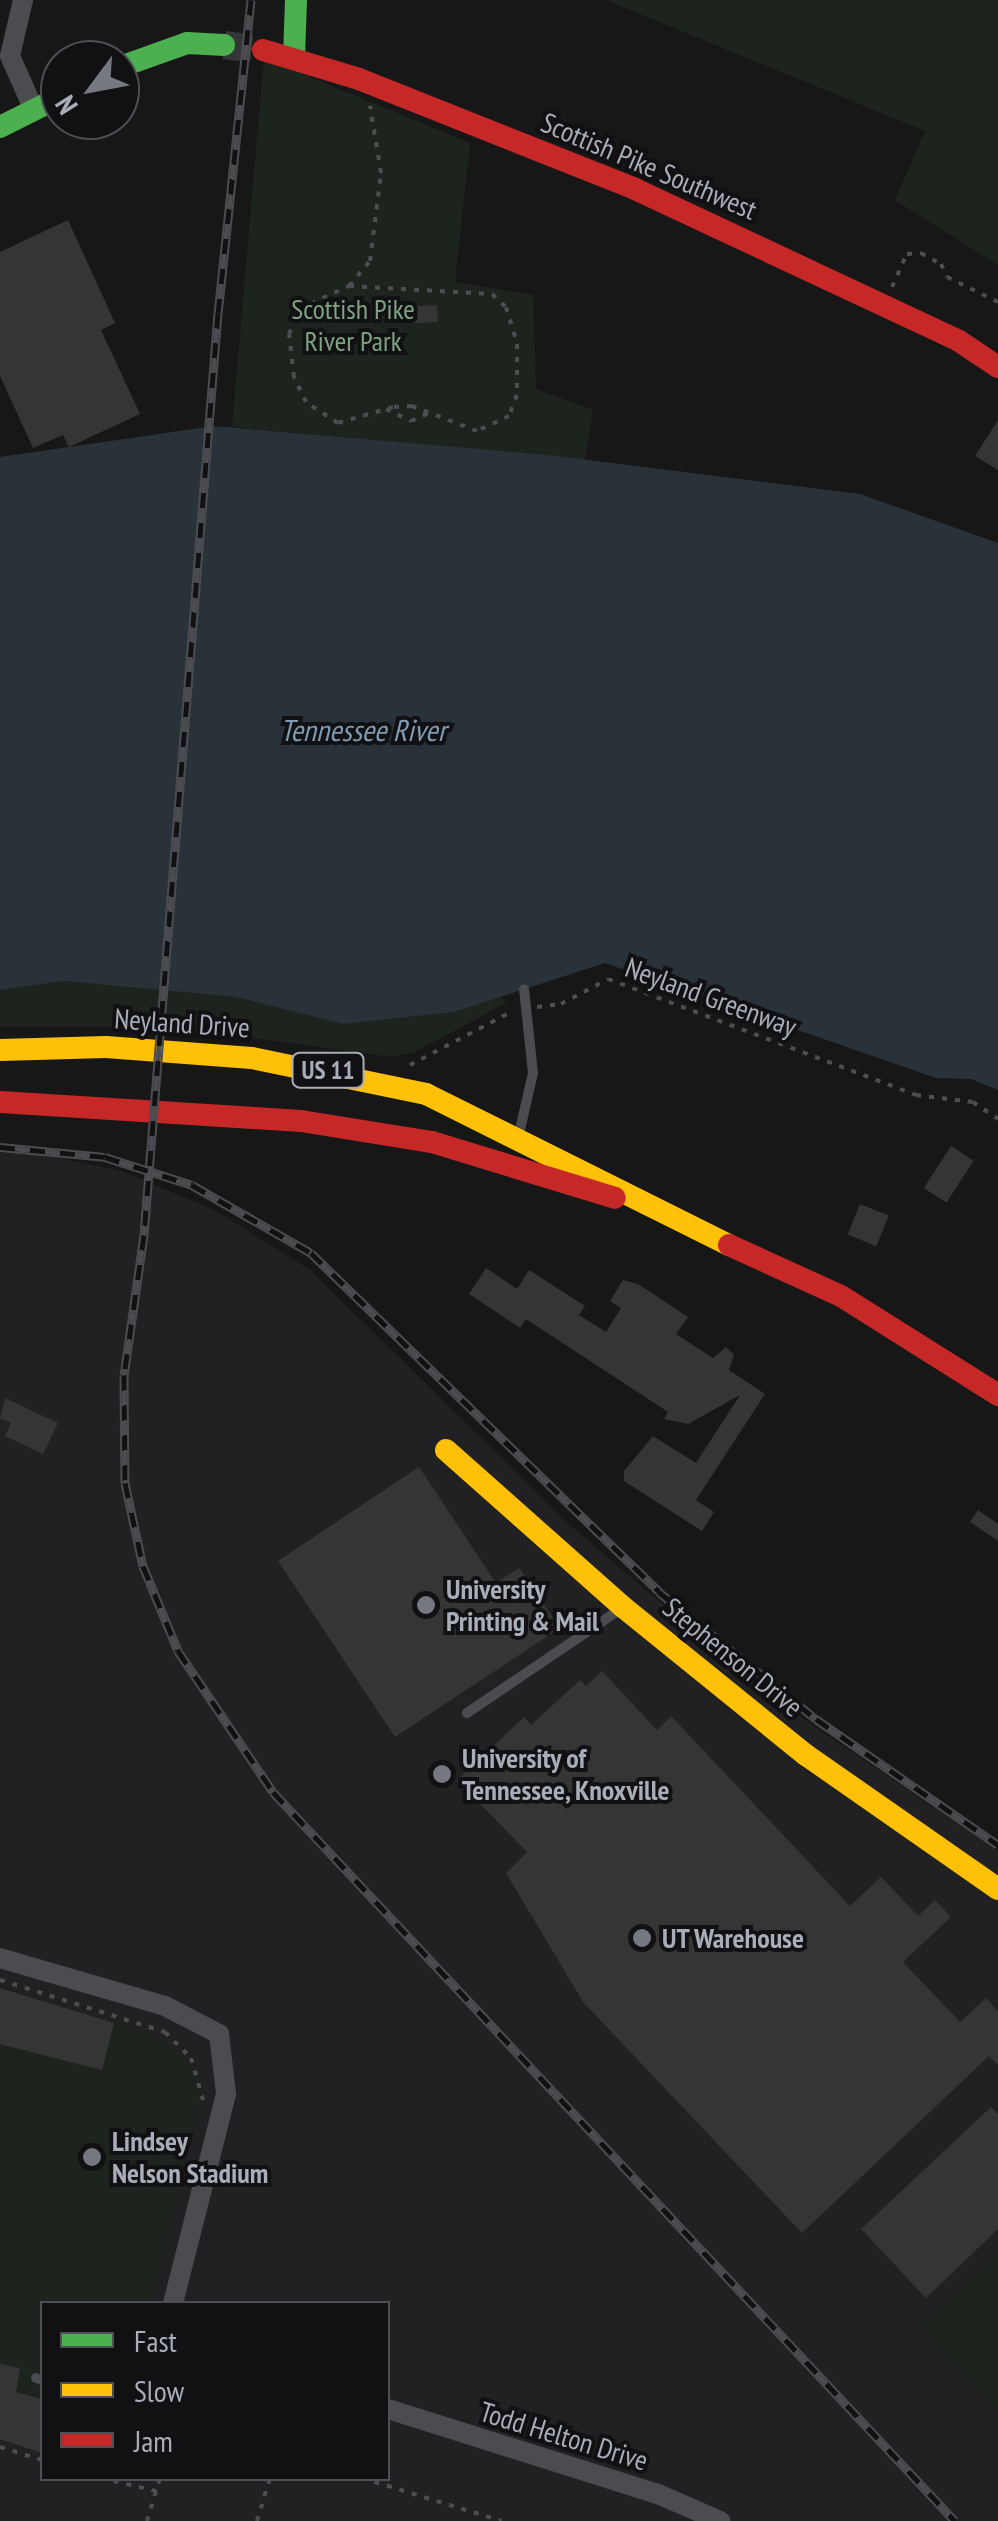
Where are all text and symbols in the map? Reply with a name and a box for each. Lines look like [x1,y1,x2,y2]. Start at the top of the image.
north arrow [40,40,140,140]
text: N [46,89,86,121]
street label: Scottish Pike Southwest [536,105,762,227]
park label: Scottish Pike River Park [291,292,415,358]
water label: Tennessee River [280,712,446,748]
street label: Neyland Greenway [621,950,801,1044]
street label: Neyland Drive [113,1002,251,1044]
road number: US 11 [290,1050,366,1090]
place label: University Printing & Mail [446,1572,599,1638]
street label: Stephenson Drive [656,1590,810,1724]
marker: University Printing & Mail [415,1594,437,1616]
place label: University of Tennessee, Knoxville [462,1741,671,1807]
marker: University of Tennessee, Knoxville [431,1763,453,1785]
place label: UT Warehouse [662,1921,805,1955]
marker: UT Warehouse [631,1927,653,1949]
place label: Lindsey Nelson Stadium [112,2124,268,2190]
marker: Lindsey Nelson Stadium [81,2146,103,2168]
legend [40,2301,390,2481]
text: Fast [134,2321,177,2360]
text: Slow [134,2371,184,2410]
street label: Todd Helton Drive [476,2395,652,2477]
text: Jam [134,2421,173,2460]

